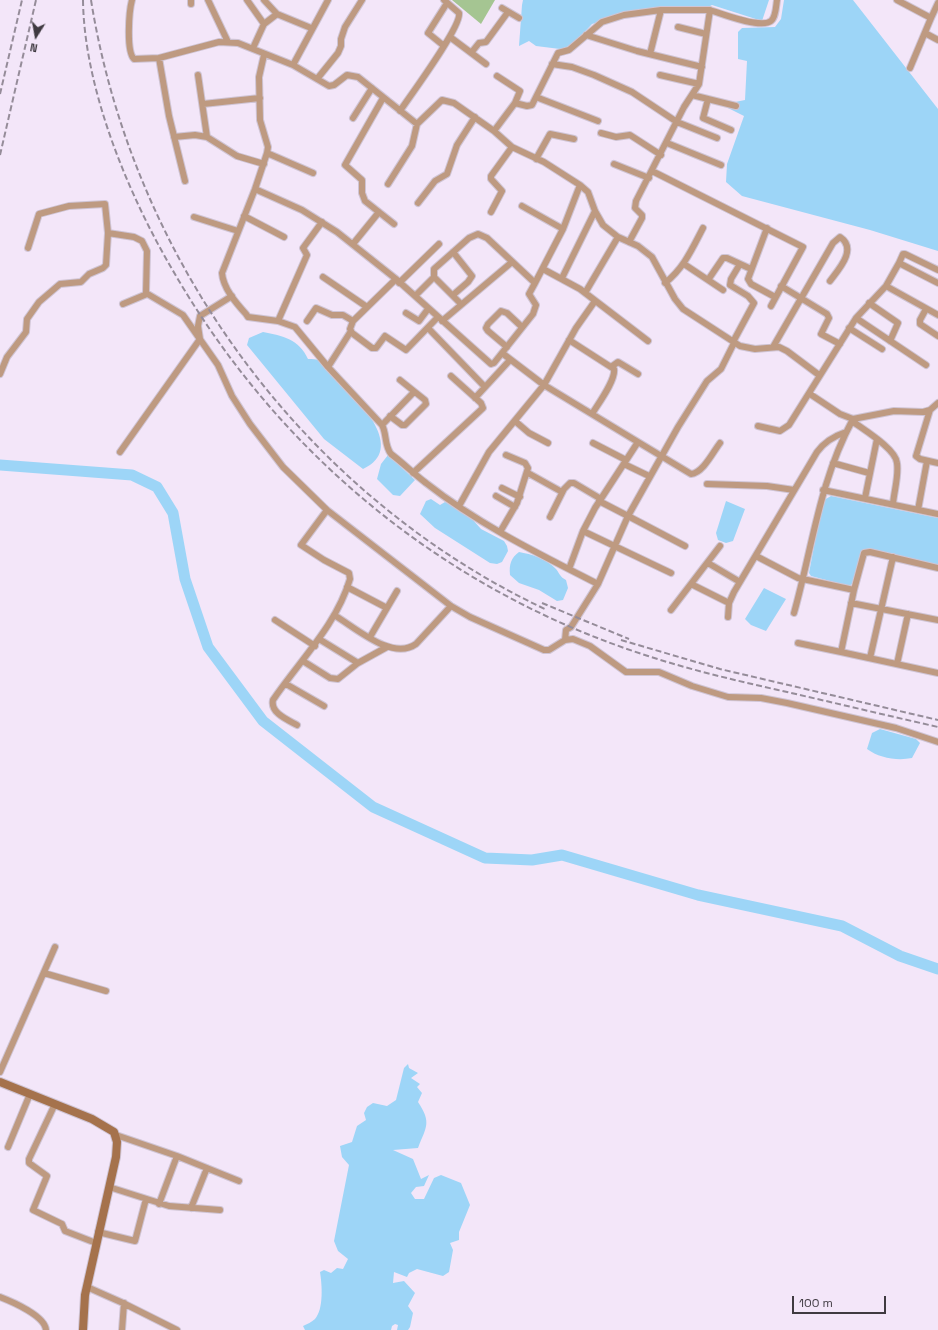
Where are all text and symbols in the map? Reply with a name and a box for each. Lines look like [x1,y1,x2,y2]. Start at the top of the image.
north arrow [16,16,56,56]
text: N [29,40,39,55]
scale bar [794,1288,888,1314]
text: 100 m [799,1295,833,1311]

